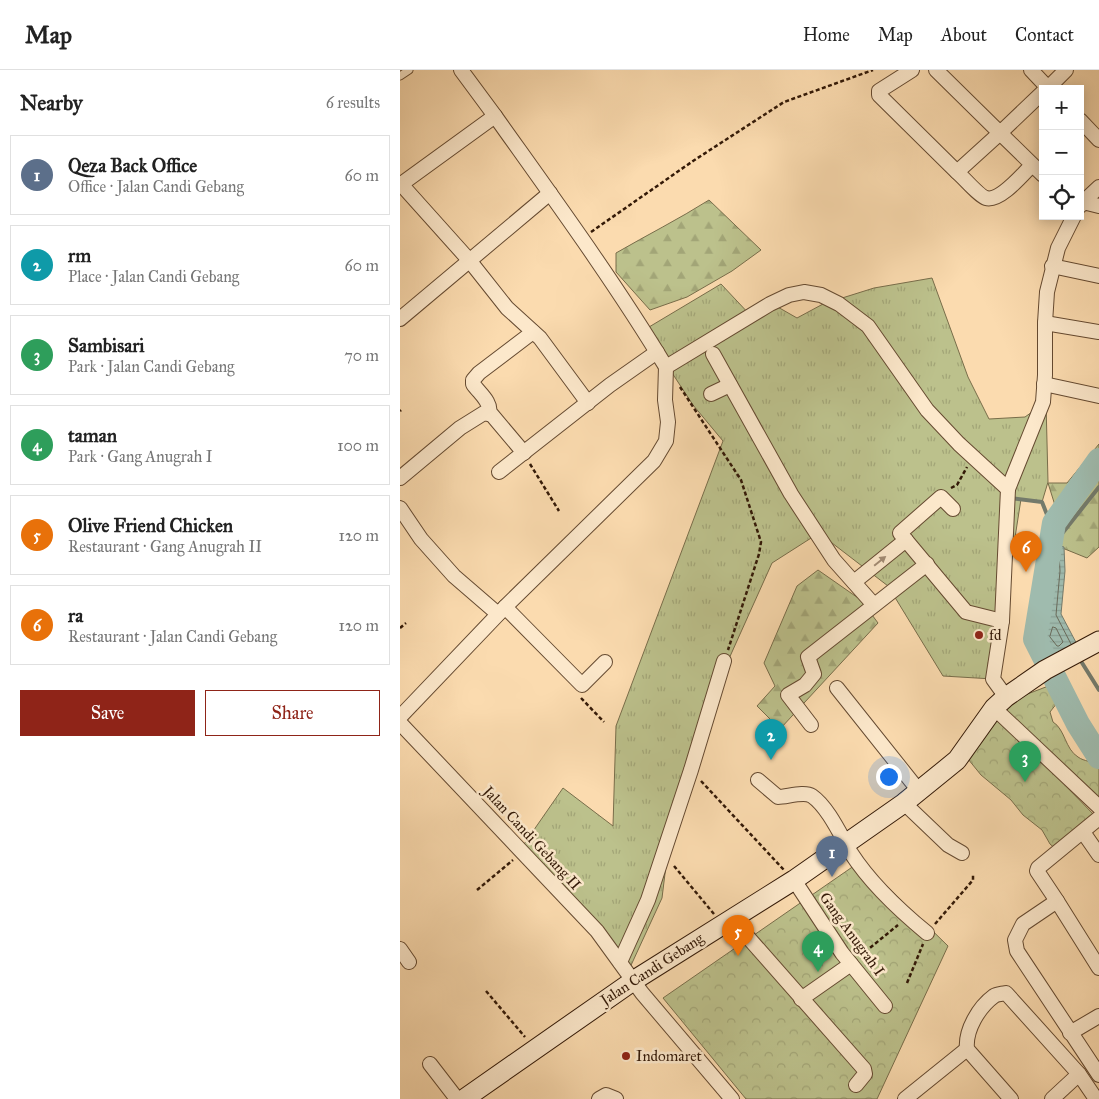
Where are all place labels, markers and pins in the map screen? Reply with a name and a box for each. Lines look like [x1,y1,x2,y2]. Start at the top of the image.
pin: 6 [1010,531,1042,572]
place label: fd [989,626,1002,644]
marker: fd [973,629,985,641]
pin: 2 [755,719,787,760]
pin: 3 [1009,741,1041,782]
pin: 1 [816,836,848,877]
pin: 5 [722,915,754,956]
pin: 4 [802,931,834,972]
place label: Indomaret [636,1047,702,1065]
marker: Indomaret [620,1050,632,1062]

